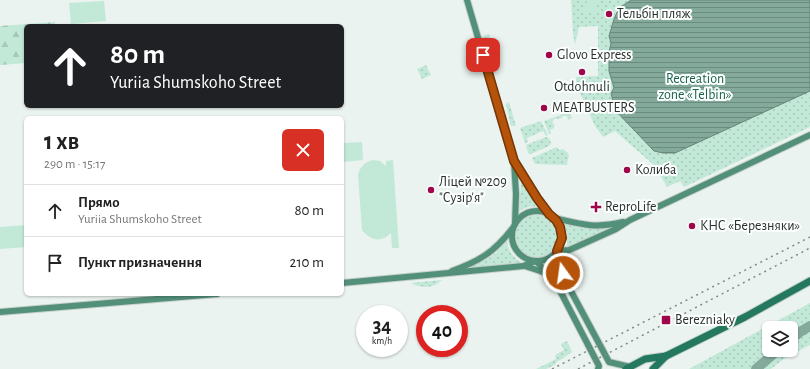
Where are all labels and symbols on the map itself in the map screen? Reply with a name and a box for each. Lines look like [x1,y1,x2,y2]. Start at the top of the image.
place label: Тельбін пляж [617,7,691,21]
marker: Тельбін пляж [604,9,614,19]
pin [466,38,500,72]
place label: Glovo Express [557,48,631,62]
marker: Glovo Express [544,50,554,60]
marker: Otdohnuli [577,67,587,77]
park label: Recreation zone «Telbin» [658,72,732,102]
place label: Otdohnuli [554,80,610,94]
place label: MEATBUSTERS [552,101,635,115]
marker: MEATBUSTERS [539,103,549,113]
place label: Колиба [635,163,677,177]
marker: Колиба [622,165,632,175]
place label: Ліцей №209 "Сузір'я" [439,175,507,205]
marker: Ліцей №209 "Сузір'я" [426,185,436,195]
place label: ReproLife [605,200,656,214]
marker: ReproLife [590,201,602,213]
place label: КНС «Березняки» [700,219,800,233]
marker: КНС «Березняки» [687,221,697,231]
position arrow [542,252,584,294]
speed limit sign: 40 [416,305,468,357]
place label: Berezniaky [675,313,735,327]
marker: Berezniaky [660,314,672,326]

